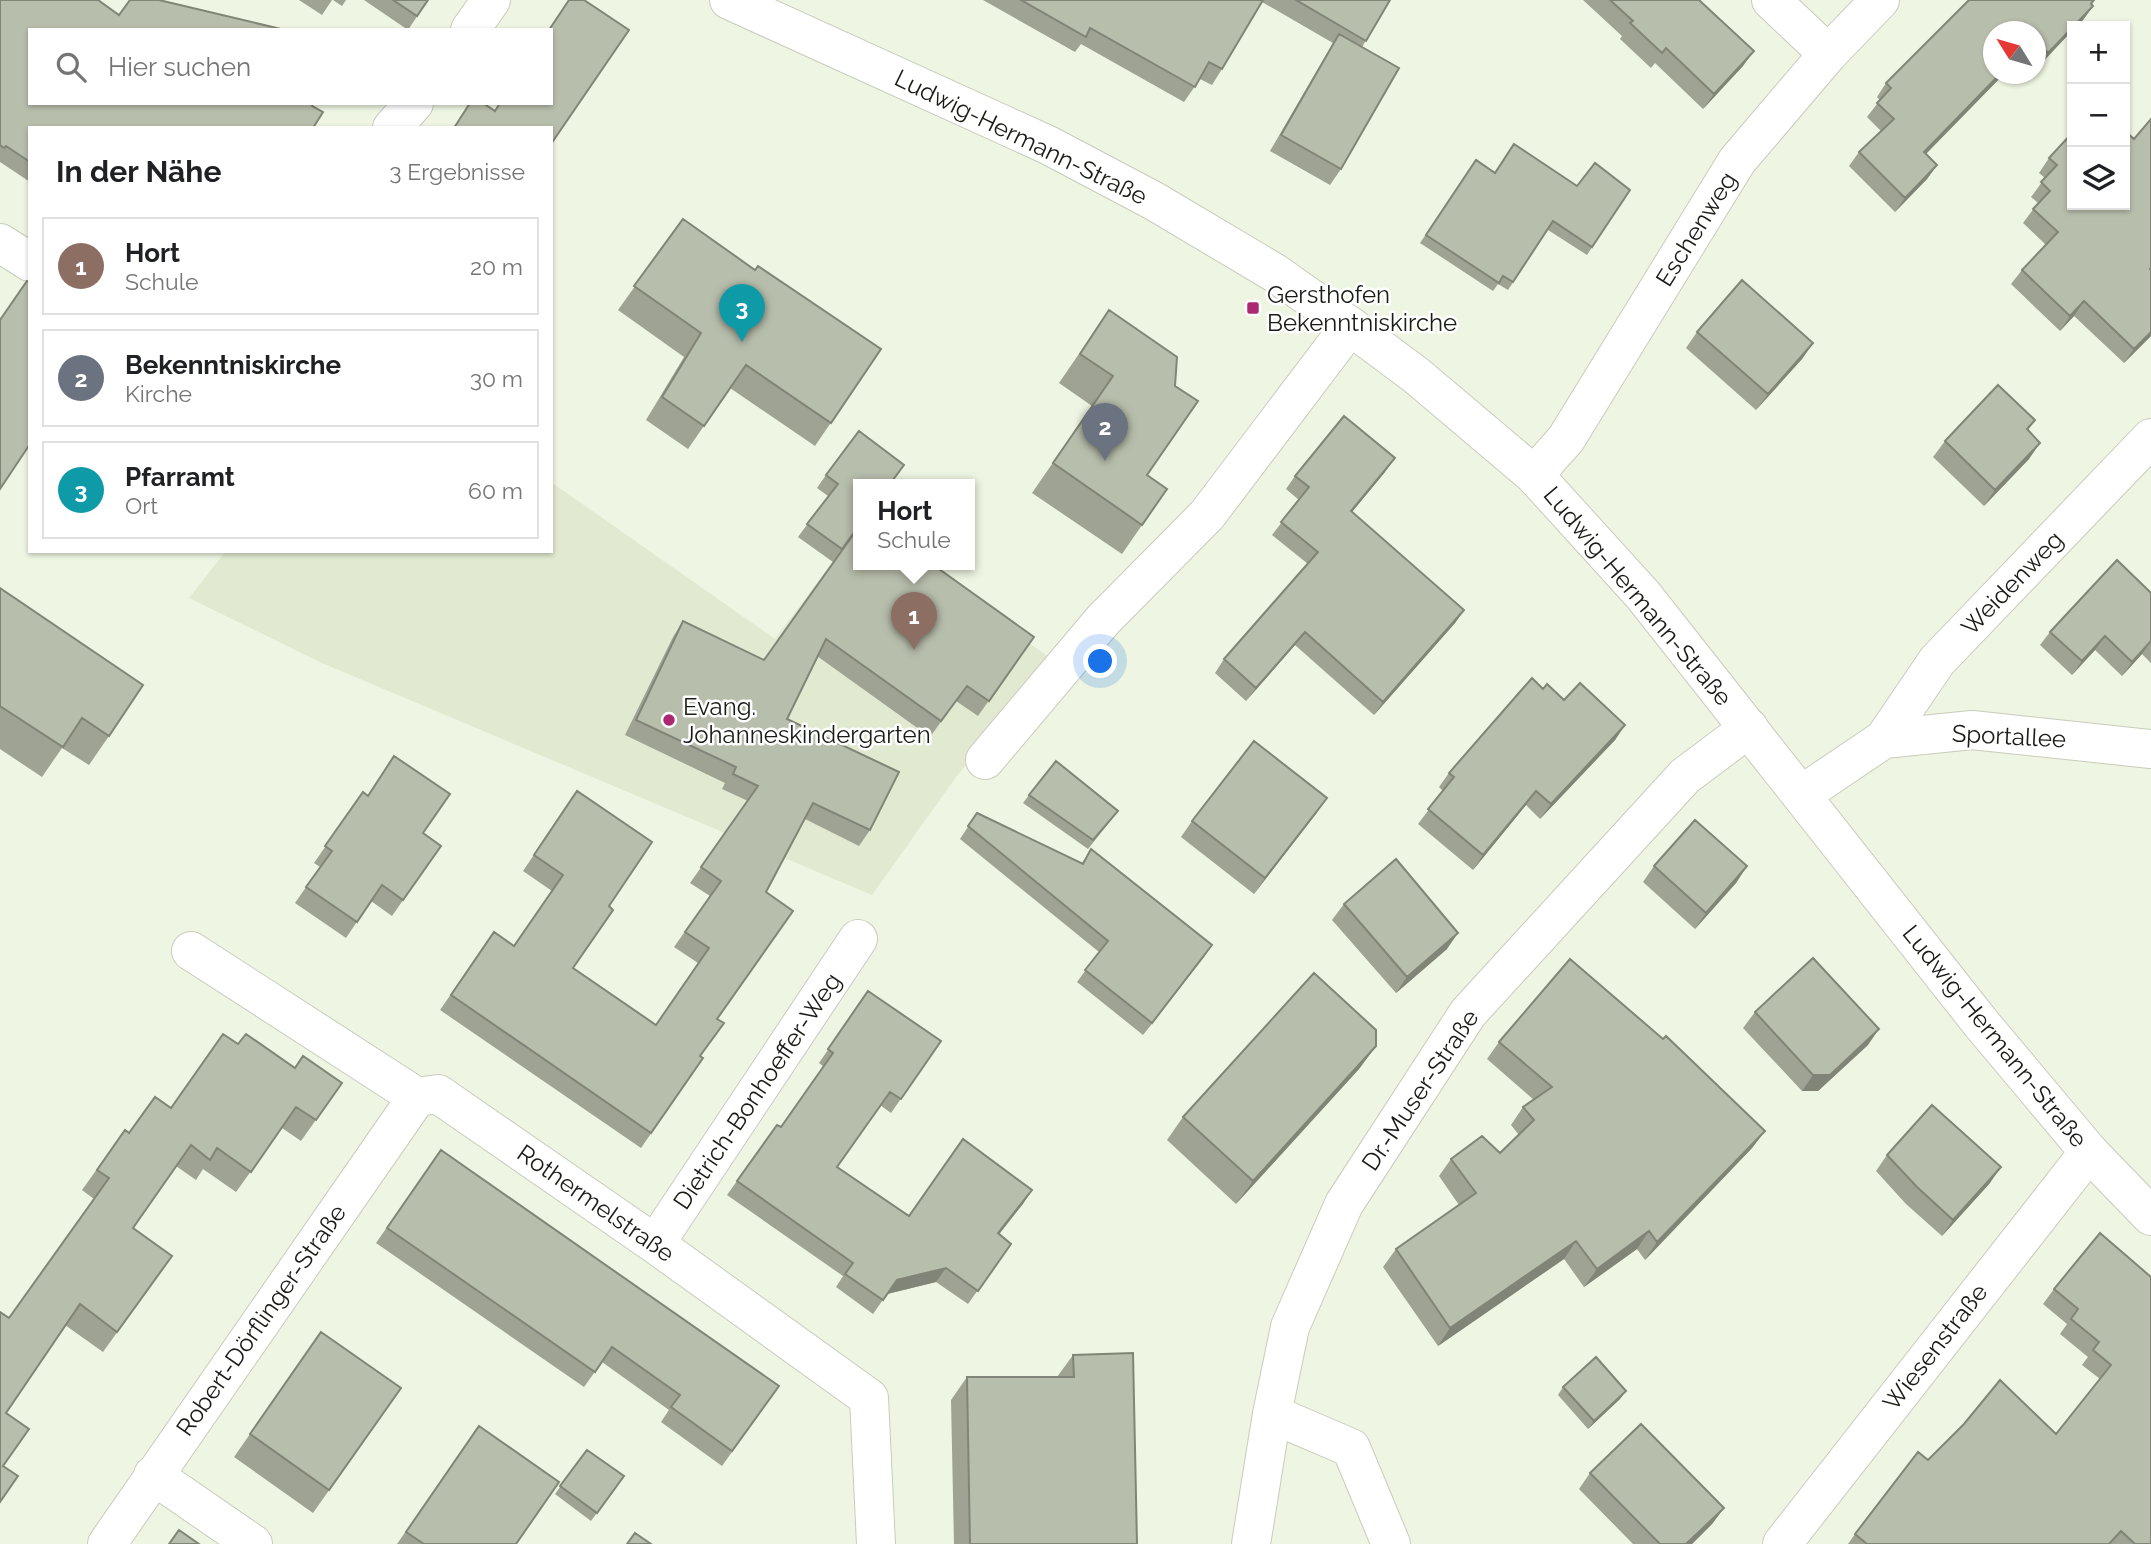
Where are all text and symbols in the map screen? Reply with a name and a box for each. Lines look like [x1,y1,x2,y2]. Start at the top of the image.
north arrow [1983,21,2046,84]
map controls [2067,21,2130,210]
button: + [2067,21,2130,84]
search box [28,28,553,105]
icon: search [52,48,90,86]
text: Hier suchen [108,52,251,82]
street label: Ludwig-Hermann-Straße [890,63,1152,211]
button: − [2067,84,2130,147]
button: layers [2067,147,2130,210]
text: In der Nähe [56,154,221,189]
text: 3 Ergebnisse [389,158,525,185]
street label: Eschenweg [1649,167,1743,291]
text: Hort [125,238,180,268]
text: 1 [75,253,87,280]
text: 20 m [470,253,523,280]
text: Schule [125,268,198,295]
place label: Gersthofen Bekenntniskirche [1267,280,1457,337]
pin: 3 [719,284,765,342]
marker: Gersthofen Bekenntniskirche [1245,300,1261,316]
text: Bekenntniskirche [125,350,341,380]
text: 2 [75,365,87,392]
text: 30 m [470,365,523,392]
text: Kirche [125,380,192,407]
pin: 2 [1082,403,1128,461]
text: Pfarramt [125,462,235,492]
text: 3 [75,477,87,504]
text: 60 m [468,477,523,504]
popup [853,479,975,570]
street label: Ludwig-Hermann-Straße [1538,480,1738,712]
text: Ort [125,492,158,519]
text: Hort [877,496,932,526]
street label: Weidenweg [1955,525,2069,641]
text: Schule [877,526,951,553]
pin: 1 [891,592,937,650]
your location [1083,644,1117,678]
place label: Evang. Johanneskindergarten [683,692,931,749]
marker: Evang. Johanneskindergarten [661,712,677,728]
street label: Sportallee [1951,719,2067,753]
street label: Ludwig-Hermann-Straße [1896,919,2094,1153]
street label: Dietrich-Bonhoeffer-Weg [667,967,847,1215]
street label: Dr.-Muser-Straße [1355,1004,1485,1176]
street label: Rothermelstraße [512,1138,680,1268]
street label: Robert-Dörflinger-Straße [170,1199,352,1441]
street label: Wiesenstraße [1877,1278,1993,1416]

